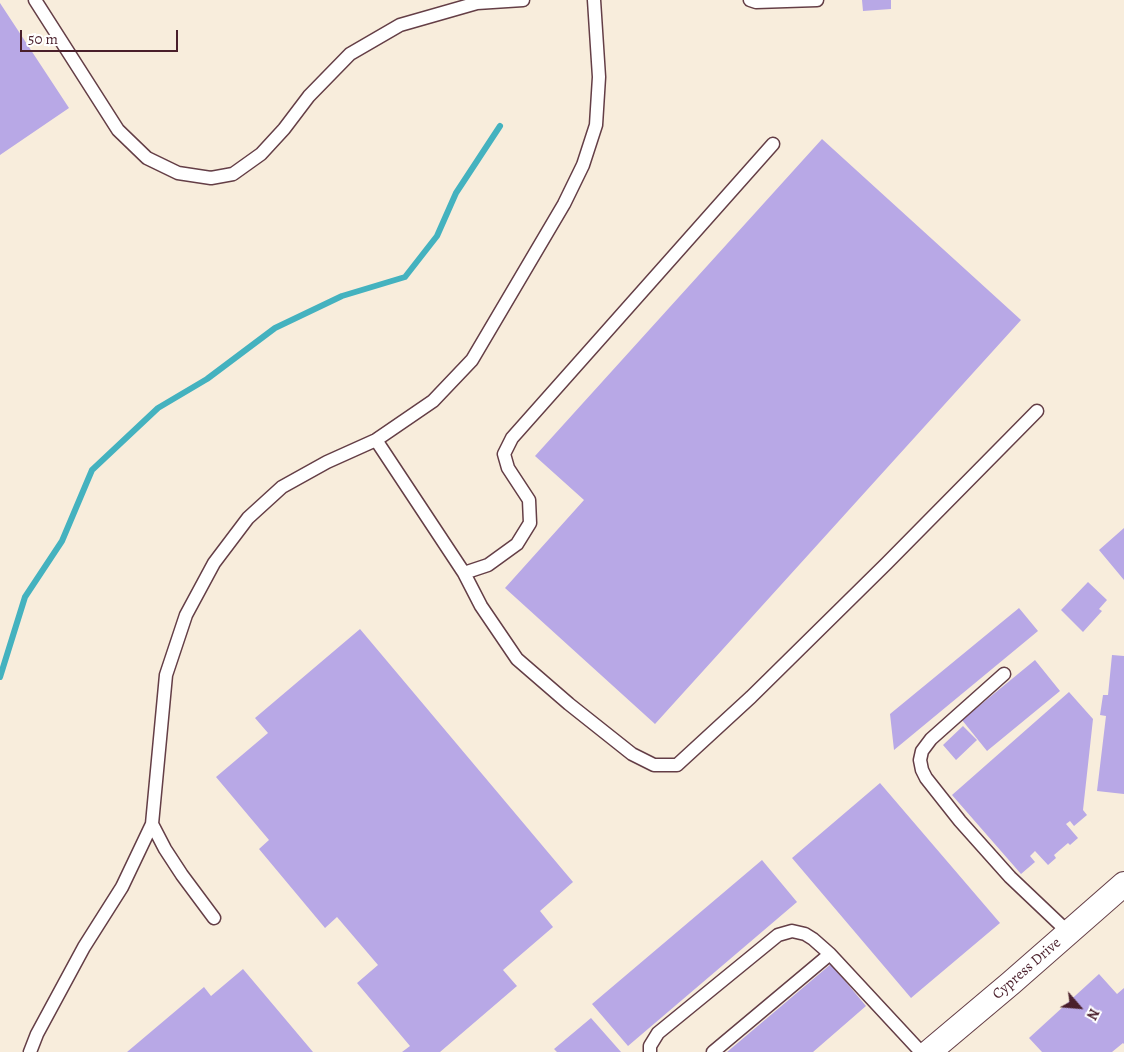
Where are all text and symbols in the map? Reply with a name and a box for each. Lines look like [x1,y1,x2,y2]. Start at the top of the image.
scale bar [22,20,180,52]
text: 50 m [28,29,58,49]
street label: Cypress Drive [989,934,1065,1004]
north arrow [1054,982,1104,1032]
text: N [1082,1005,1104,1023]

